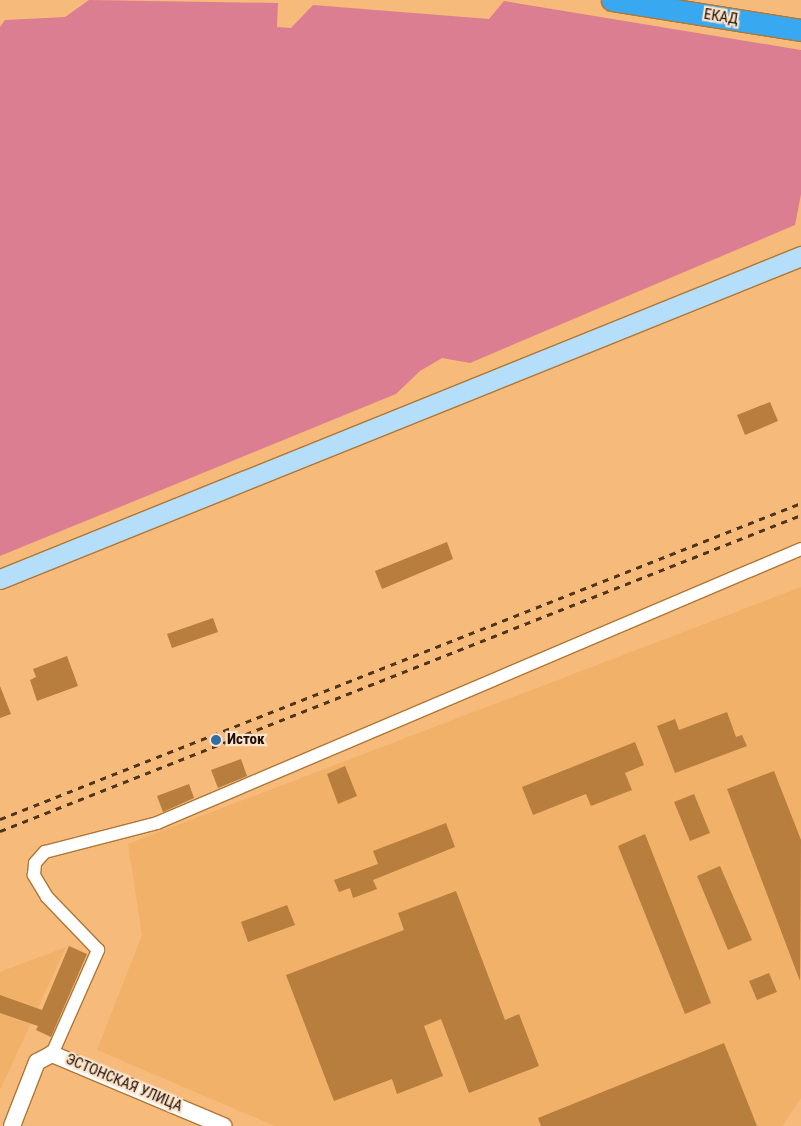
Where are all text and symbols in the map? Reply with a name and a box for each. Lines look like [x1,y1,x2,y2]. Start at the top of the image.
street label: ЕКАД [703,5,739,29]
place label: Исток [227,731,265,749]
marker: Исток [209,733,223,747]
street label: ЭСТОНСКАЯ УЛИЦА [63,1050,185,1116]

